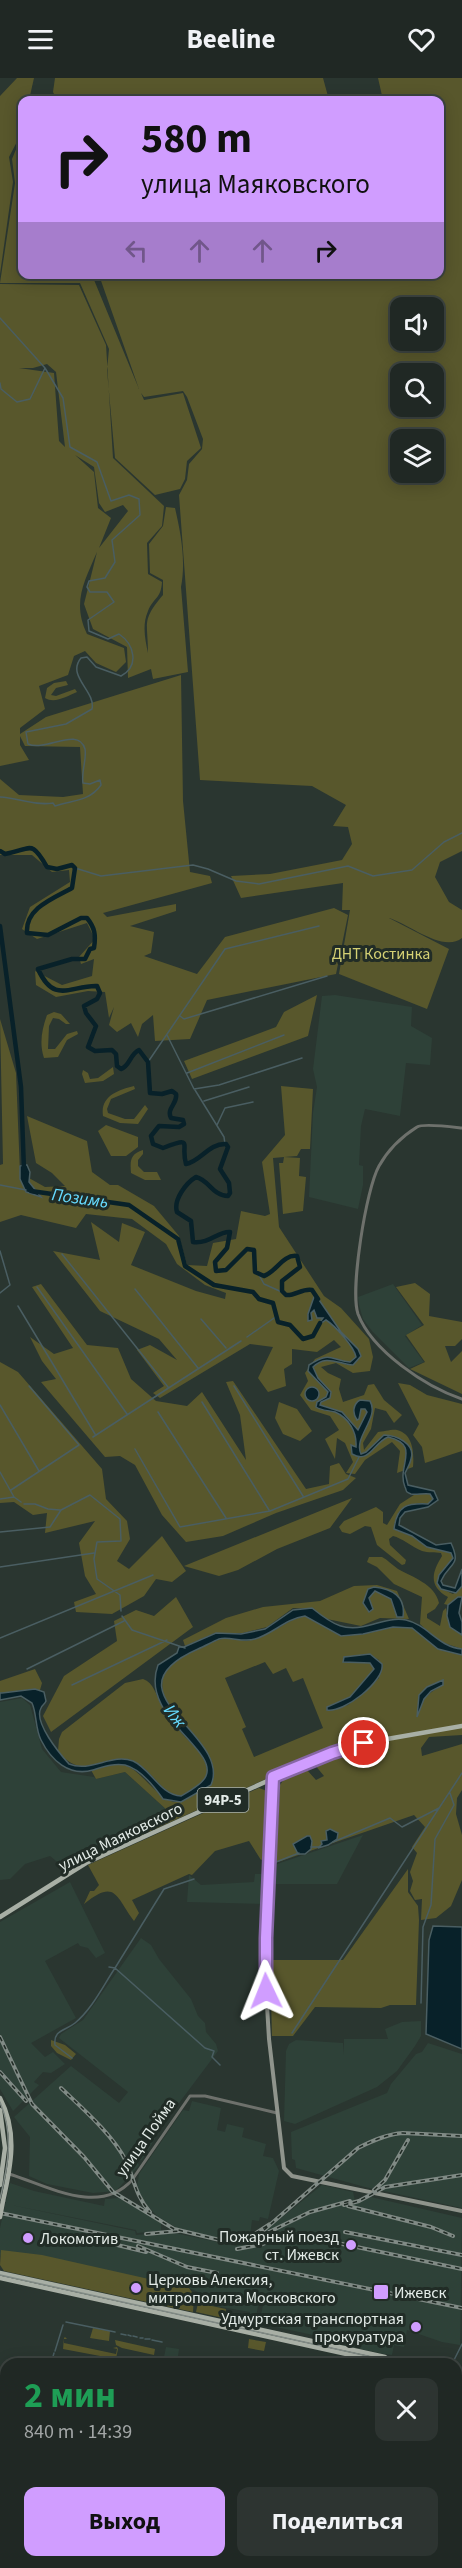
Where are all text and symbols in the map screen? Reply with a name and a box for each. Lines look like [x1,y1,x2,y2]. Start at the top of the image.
text: Beeline [187,20,275,59]
icon: menu [24,23,57,56]
icon: heart [405,23,438,56]
text: 580 m [141,109,252,169]
icon: right [42,120,120,198]
text: улица Маяковского [141,165,370,204]
icon: left [120,234,153,267]
icon: ahead [183,234,216,267]
icon: ahead [246,234,279,267]
icon: right [309,234,342,267]
map controls [390,297,444,483]
button: sound [390,297,444,351]
button: search [390,363,444,417]
button: layers [390,429,444,483]
park label: ДНТ Костинка [332,943,430,965]
water label: Позимь [50,1182,110,1215]
water label: Иж [157,1699,192,1734]
pin [338,1717,389,1768]
icon: arrive [347,1726,380,1759]
road number: 94Р-5 [198,1788,248,1812]
street label: улица Маяковского [55,1797,186,1877]
position arrow [234,1959,298,2023]
street label: улица Пойма [111,2094,181,2181]
place label: Пожарный поезд ст. Ижевск [219,2226,339,2266]
place label: Локомотив [40,2228,118,2250]
marker: Локомотив [21,2231,35,2245]
marker: Пожарный поезд ст. Ижевск [344,2238,358,2252]
place label: Церковь Алексия, митрополита Московского [148,2269,336,2309]
marker: Церковь Алексия, митрополита Московского [129,2281,143,2295]
place label: Ижевск [394,2282,447,2304]
marker: Ижевск [372,2283,390,2301]
place label: Удмуртская транспортная прокуратура [221,2308,404,2348]
marker: Удмуртская транспортная прокуратура [409,2320,423,2334]
text: 2 мин [24,2370,116,2421]
button: close [375,2378,438,2441]
text: 840 m · 14:39 [24,2418,132,2446]
button: Выход [24,2487,225,2556]
button: Поделиться [237,2487,438,2556]

